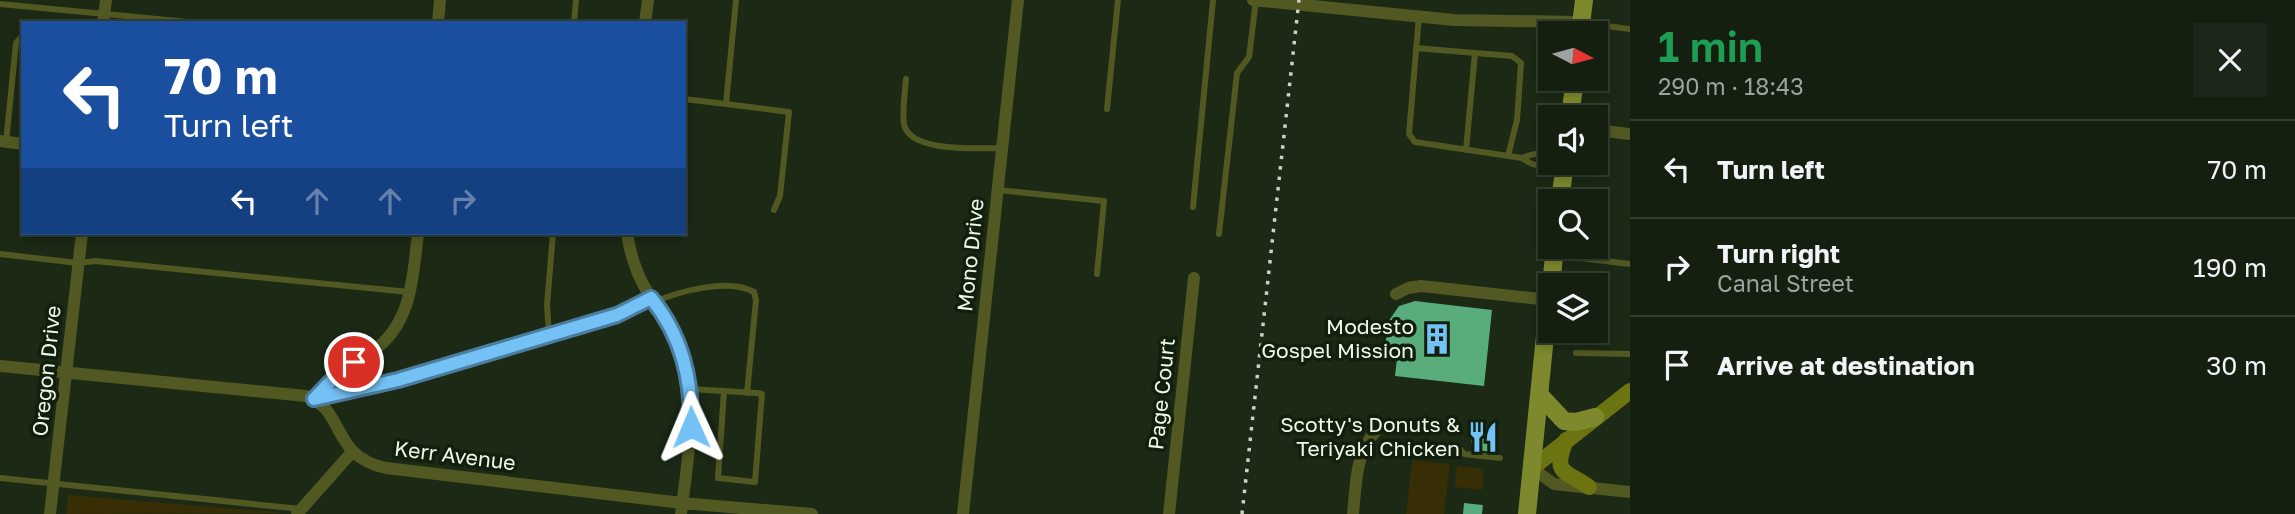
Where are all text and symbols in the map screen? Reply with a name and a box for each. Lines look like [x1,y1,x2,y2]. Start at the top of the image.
north arrow [1538,21,1608,91]
map controls [1538,21,1608,343]
text: 1 min [1658,21,1763,71]
button: close [2193,23,2267,97]
text: 70 m [164,46,278,105]
icon: left [49,49,140,140]
text: 290 m · 18:43 [1658,72,1804,100]
button: sound [1538,105,1608,175]
text: Turn left [164,106,293,144]
icon: left [1658,150,1696,188]
text: Turn left [1717,154,1825,185]
text: 70 m [2208,154,2267,185]
icon: left [225,182,263,220]
icon: ahead [298,182,336,220]
icon: ahead [371,182,409,220]
icon: right [444,182,482,220]
button: search [1538,189,1608,259]
street label: Mono Drive [951,197,989,313]
text: Turn right [1717,238,1840,269]
icon: right [1658,248,1696,286]
text: 190 m [2193,252,2267,283]
text: Canal Street [1717,269,1854,297]
button: layers [1538,273,1608,343]
street label: Oregon Drive [26,304,66,438]
place label: Modesto Gospel Mission [1261,313,1414,363]
building icon: Modesto Gospel Mission [1420,322,1454,356]
pin [324,332,384,392]
street label: Page Court [1142,337,1180,451]
icon: arrive [335,343,373,381]
icon: arrive [1658,346,1696,384]
text: Arrive at destination [1717,350,1975,381]
text: 30 m [2206,350,2267,381]
position arrow [654,390,728,464]
place label: Scotty's Donuts & Teriyaki Chicken [1280,411,1460,461]
restaurant icon: Scotty's Donuts & Teriyaki Chicken [1466,420,1500,454]
street label: Kerr Avenue [393,435,517,475]

